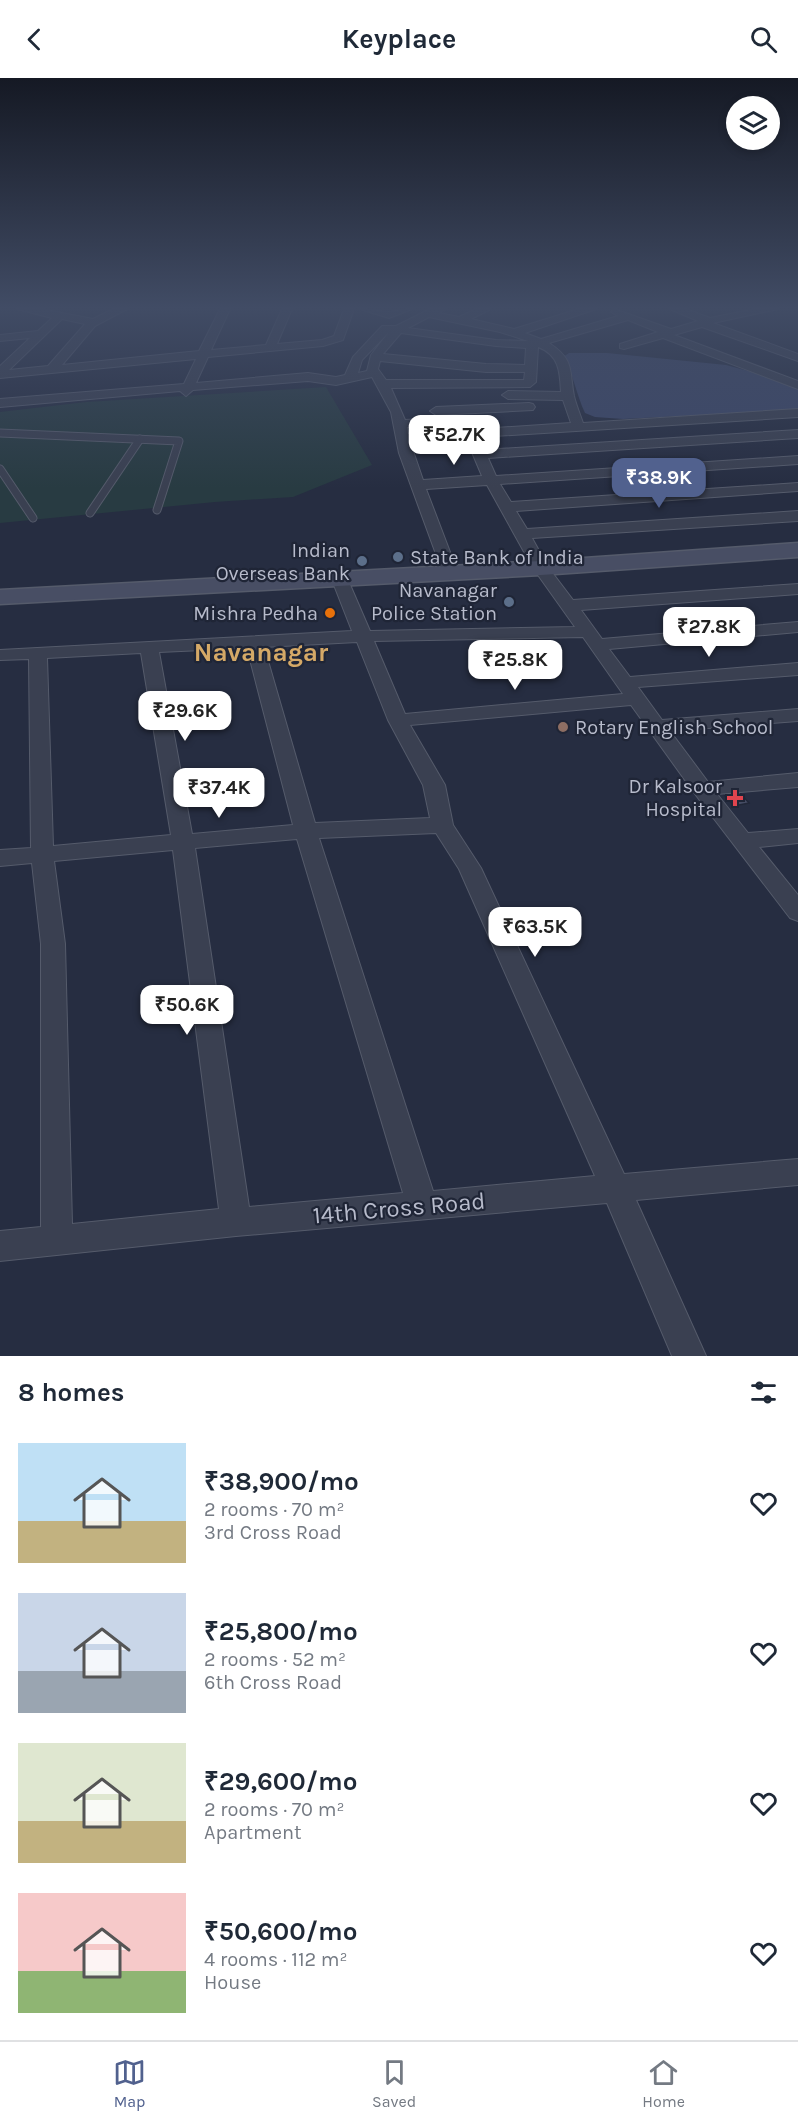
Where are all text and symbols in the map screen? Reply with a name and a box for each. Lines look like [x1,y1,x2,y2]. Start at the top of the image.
icon: back [18,23,51,56]
text: Keyplace [342,23,456,55]
icon: search [747,23,780,56]
map controls [726,96,780,150]
button: layers [726,96,780,150]
pin: ₹52.7K [405,415,503,466]
text: ₹52.7K [423,423,485,446]
pin: ₹38.9K [610,458,708,509]
text: ₹38.9K [626,466,692,489]
place label: Indian Overseas Bank [216,539,350,585]
place label: State Bank of India [410,546,584,569]
marker: State Bank of India [391,550,405,564]
marker: Indian Overseas Bank [355,554,369,568]
place label: Navanagar Police Station [371,579,498,625]
marker: Navanagar Police Station [502,595,516,609]
place label: Mishra Pedha [193,602,318,625]
marker: Mishra Pedha [323,606,337,620]
pin: ₹27.8K [660,607,758,658]
text: ₹27.8K [677,615,741,638]
district label: Navanagar [194,637,329,668]
pin: ₹25.8K [466,640,564,691]
text: ₹25.8K [482,648,548,671]
pin: ₹29.6K [136,691,234,742]
text: ₹29.6K [152,699,218,722]
place label: Rotary English School [575,716,773,739]
marker: Rotary English School [556,720,570,734]
pin: ₹37.4K [170,768,268,819]
place label: Dr Kalsoor Hospital [628,775,723,821]
text: ₹37.4K [187,776,251,799]
marker: Dr Kalsoor Hospital [726,789,744,807]
pin: ₹63.5K [486,907,584,958]
text: ₹63.5K [502,915,568,938]
pin: ₹50.6K [138,985,236,1036]
text: ₹50.6K [154,993,220,1016]
street label: 14th Cross Road [311,1187,487,1229]
icon: filters [747,1376,780,1409]
text: 8 homes [18,1377,124,1408]
text: ₹38,900/mo [204,1466,359,1497]
icon: home [66,1467,138,1539]
icon: heart [747,1487,780,1520]
text: 2 rooms · 70 m² [204,1498,344,1521]
text: 3rd Cross Road [204,1521,342,1544]
text: ₹25,800/mo [204,1616,358,1647]
icon: home [66,1617,138,1689]
icon: heart [747,1637,780,1670]
text: 2 rooms · 52 m² [204,1648,346,1671]
text: 6th Cross Road [204,1671,342,1694]
text: ₹29,600/mo [204,1766,357,1797]
icon: home [66,1767,138,1839]
icon: heart [747,1787,780,1820]
text: 2 rooms · 70 m² [204,1798,344,1821]
text: Apartment [204,1821,302,1844]
text: ₹50,600/mo [204,1916,357,1947]
icon: home [66,1917,138,1989]
icon: heart [747,1937,780,1970]
text: 4 rooms · 112 m² [204,1948,348,1971]
text: House [204,1971,261,1994]
tab: Map [113,2056,146,2111]
tab: Saved [372,2056,416,2111]
tab: Home [642,2056,685,2111]

